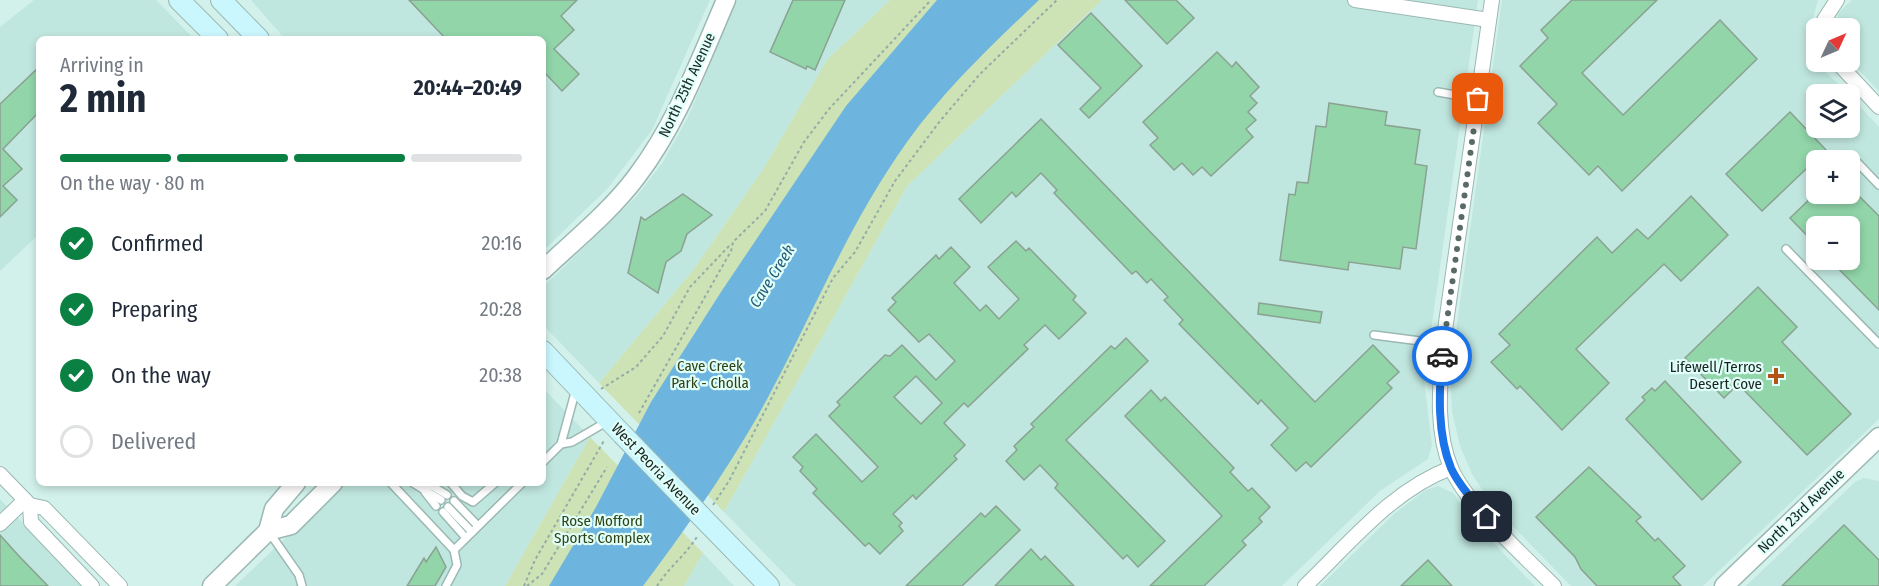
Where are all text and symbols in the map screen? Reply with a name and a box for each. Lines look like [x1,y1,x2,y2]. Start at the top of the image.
north arrow [1806,18,1860,72]
map controls [1806,18,1860,270]
street label: North 25th Avenue [655,30,719,140]
text: Arriving in [60,53,144,77]
pin [1452,73,1503,124]
text: 20:44–20:49 [413,74,522,101]
text: 2 min [60,76,146,122]
icon: bag [1461,82,1494,115]
button: layers [1806,84,1860,138]
button: + [1806,150,1860,204]
text: On the way · 80 m [60,171,205,195]
button: − [1806,216,1860,270]
icon: check [60,227,93,260]
text: Confirmed [111,230,204,257]
text: 20:16 [482,231,522,255]
water label: Cave Creek [745,241,799,311]
icon: check [60,293,93,326]
text: Preparing [111,296,197,323]
text: 20:28 [480,297,522,321]
courier [1412,326,1472,386]
icon: car [1426,340,1459,373]
park label: Cave Creek Park - Cholla [671,357,749,392]
place label: Lifewell/Terros Desert Cove [1670,358,1762,393]
icon: check [60,359,93,392]
text: On the way [111,362,211,389]
text: 20:38 [479,363,522,387]
marker: Lifewell/Terros Desert Cove [1767,367,1785,385]
street label: West Peoria Avenue [607,419,705,519]
text: Delivered [111,428,196,455]
street label: North 23rd Avenue [1754,465,1848,557]
pin [1461,491,1512,542]
icon: home [1470,500,1503,533]
park label: Rose Mofford Sports Complex [554,512,650,547]

